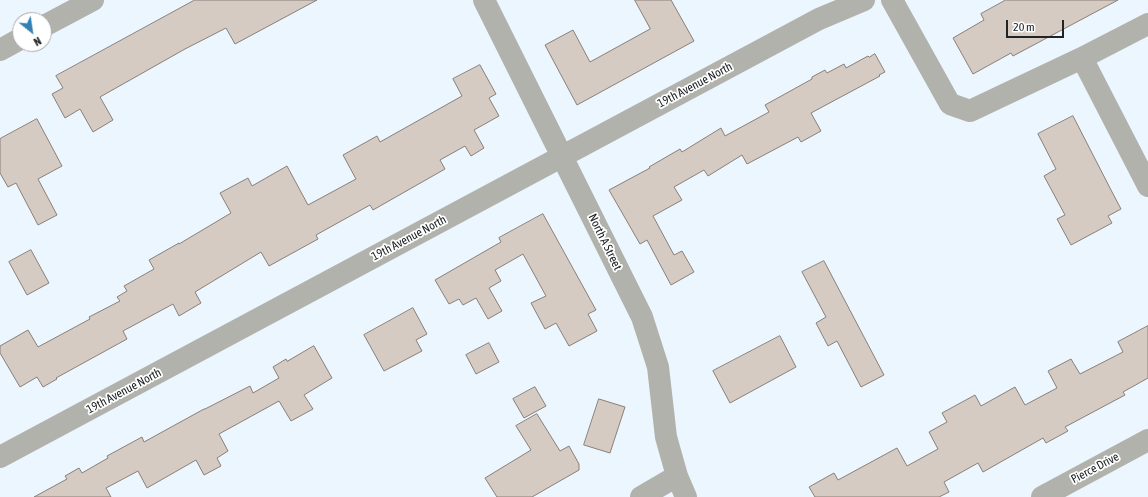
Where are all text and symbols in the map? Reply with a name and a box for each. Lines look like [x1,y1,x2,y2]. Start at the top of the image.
north arrow [12,12,52,52]
scale bar [1008,12,1066,38]
text: 20 m [1013,20,1035,34]
text: N [32,35,43,48]
street label: 19th Avenue North [655,59,735,111]
street label: North A Street [585,211,625,273]
street label: 19th Avenue North [369,212,449,264]
street label: 19th Avenue North [84,365,164,417]
street label: Pierce Drive [1069,449,1121,487]

